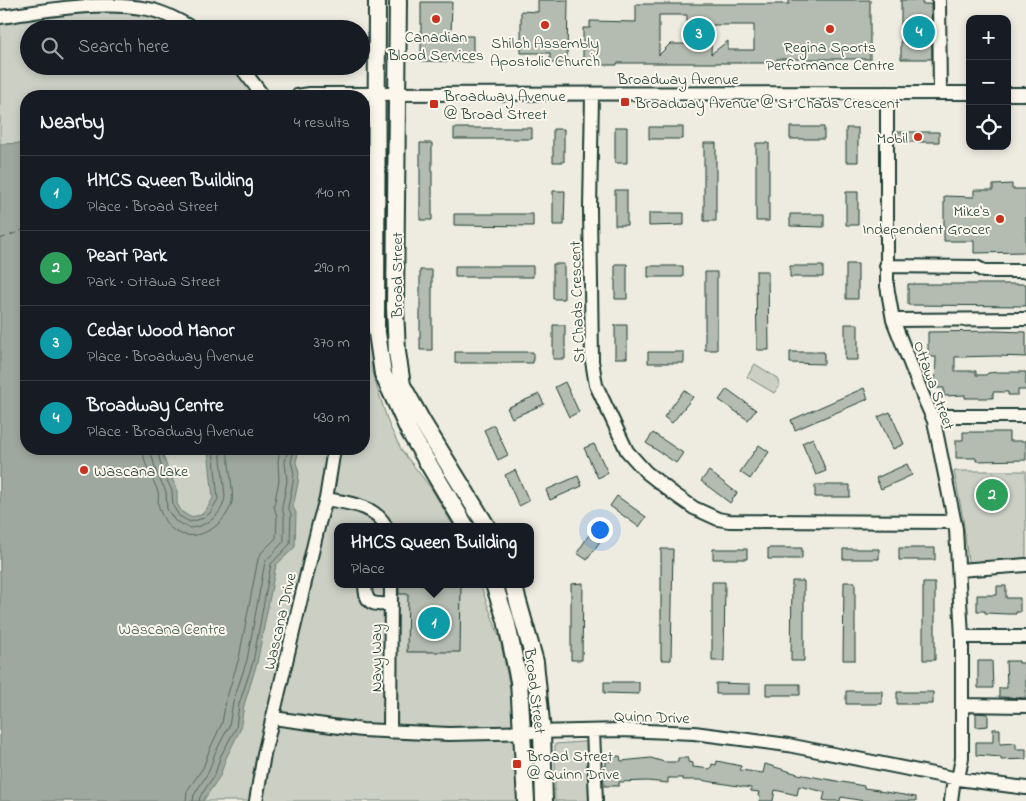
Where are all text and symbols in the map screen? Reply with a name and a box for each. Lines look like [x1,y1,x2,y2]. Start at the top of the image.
marker: Canadian Blood Services [430,13,442,25]
pin: 4 [903,13,935,51]
pin: 3 [683,15,715,53]
map controls [966,15,1011,150]
button: + [966,15,1011,60]
marker: Shiloh Assembly Apostolic Church [539,19,551,31]
search box [20,20,370,75]
marker: Regina Sports Performance Centre [824,23,836,35]
place label: Canadian Blood Services [387,26,484,68]
place label: Shiloh Assembly Apostolic Church [490,32,600,74]
icon: search [38,34,66,62]
text: Search here [78,34,169,61]
place label: Regina Sports Performance Centre [766,36,895,78]
button: − [966,60,1011,105]
street label: Broadway Avenue [616,68,740,92]
place label: Broadway Avenue @ Broad Street [443,85,566,127]
place label: Broadway Avenue @ St Chads Crescent [634,92,901,116]
marker: Broadway Avenue @ St Chads Crescent [619,96,631,108]
marker: Broadway Avenue @ Broad Street [428,98,440,110]
button: locate [966,105,1011,150]
text: Nearby [40,108,104,138]
text: 4 results [294,111,350,135]
place label: Mobil [876,127,908,151]
marker: Mobil [912,131,924,143]
text: HMCS Queen Building [87,168,253,195]
text: 1 [53,181,59,205]
text: 140 m [315,181,350,205]
text: Place · Broad Street [87,195,218,219]
place label: Mike's Independent Grocer [862,200,990,242]
marker: Mike's Independent Grocer [994,213,1006,225]
street label: Broad Street [386,231,410,319]
street label: St Chads Crescent [564,240,592,364]
text: Peart Park [87,243,167,270]
text: 2 [52,256,60,280]
text: 290 m [314,256,350,280]
text: Park · Ottawa Street [87,270,221,294]
text: Cedar Wood Manor [87,318,234,345]
text: 3 [53,331,59,355]
text: 370 m [313,331,350,355]
street label: Ottawa Street [906,338,961,434]
text: Place · Broadway Avenue [87,345,254,369]
text: Broadway Centre [87,393,224,420]
text: 4 [53,406,59,430]
text: 430 m [313,406,350,430]
text: Place · Broadway Avenue [87,420,254,444]
place label: Wascana Lake [94,460,189,484]
marker: Wascana Lake [78,464,90,476]
pin: 2 [976,476,1008,514]
your location [587,517,613,543]
popup [334,523,534,588]
text: HMCS Queen Building [351,530,517,557]
text: Place [351,557,385,581]
street label: Wascana Drive [258,570,304,672]
pin: 1 [418,604,450,642]
park label: Wascana Centre [119,618,226,642]
street label: Navy Way [365,624,389,692]
street label: Broad Street [517,646,551,736]
street label: Quinn Drive [614,705,691,731]
place label: Broad Street @ Quinn Drive [526,745,620,787]
marker: Broad Street @ Quinn Drive [511,758,523,770]

